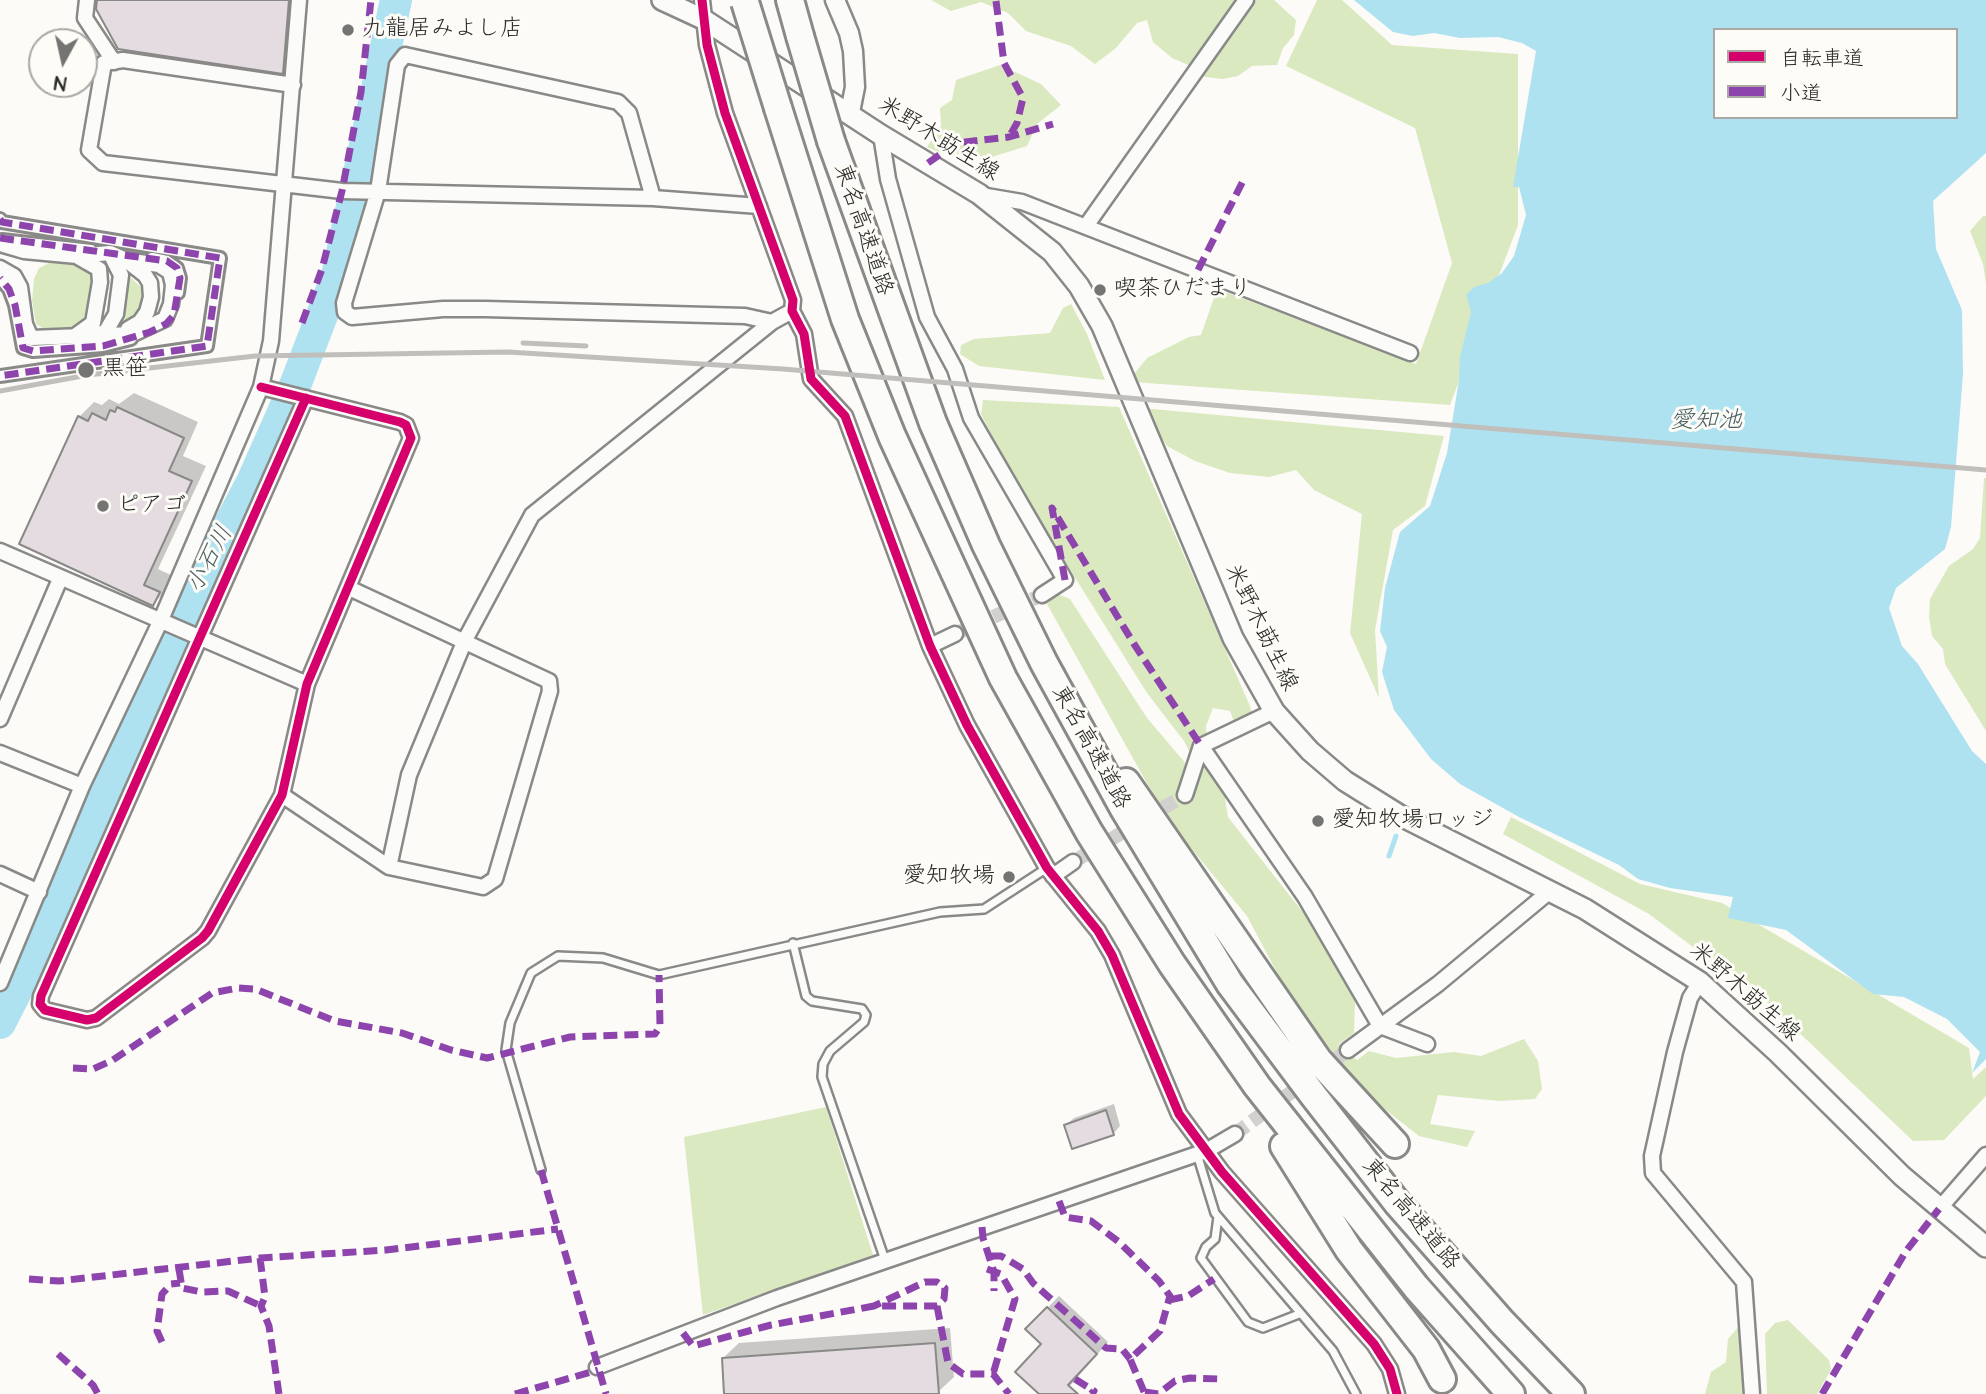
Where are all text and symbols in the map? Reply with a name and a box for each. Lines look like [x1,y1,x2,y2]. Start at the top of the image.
place label: 九龍居みよし店 [362,16,523,44]
marker: 九龍居みよし店 [340,22,356,38]
north arrow [28,28,98,98]
legend [1713,28,1958,119]
text: 自転車道 [1780,44,1864,73]
text: N [53,68,68,97]
text: 小道 [1780,79,1822,108]
street label: 米野木莇生線 [872,92,1004,188]
street label: 東名高速道路 [826,160,898,300]
place label: 喫茶ひだまり [1114,276,1252,304]
marker: 喫茶ひだまり [1092,282,1108,298]
place label: 黒笹 [102,356,148,384]
marker: 黒笹 [76,360,96,380]
water label: 愛知池 [1670,408,1742,436]
place label: ピアゴ [117,492,186,520]
marker: ピアゴ [95,498,111,514]
water label: 小石川 [181,521,241,599]
street label: 米野木莇生線 [1217,560,1303,696]
street label: 東名高速道路 [1044,681,1136,815]
place label: 愛知牧場ロッジ [1332,807,1493,835]
marker: 愛知牧場ロッジ [1310,813,1326,829]
place label: 愛知牧場 [903,863,995,891]
marker: 愛知牧場 [1001,869,1017,885]
street label: 米野木莇生線 [1683,937,1805,1049]
street label: 東名高速道路 [1355,1153,1465,1277]

